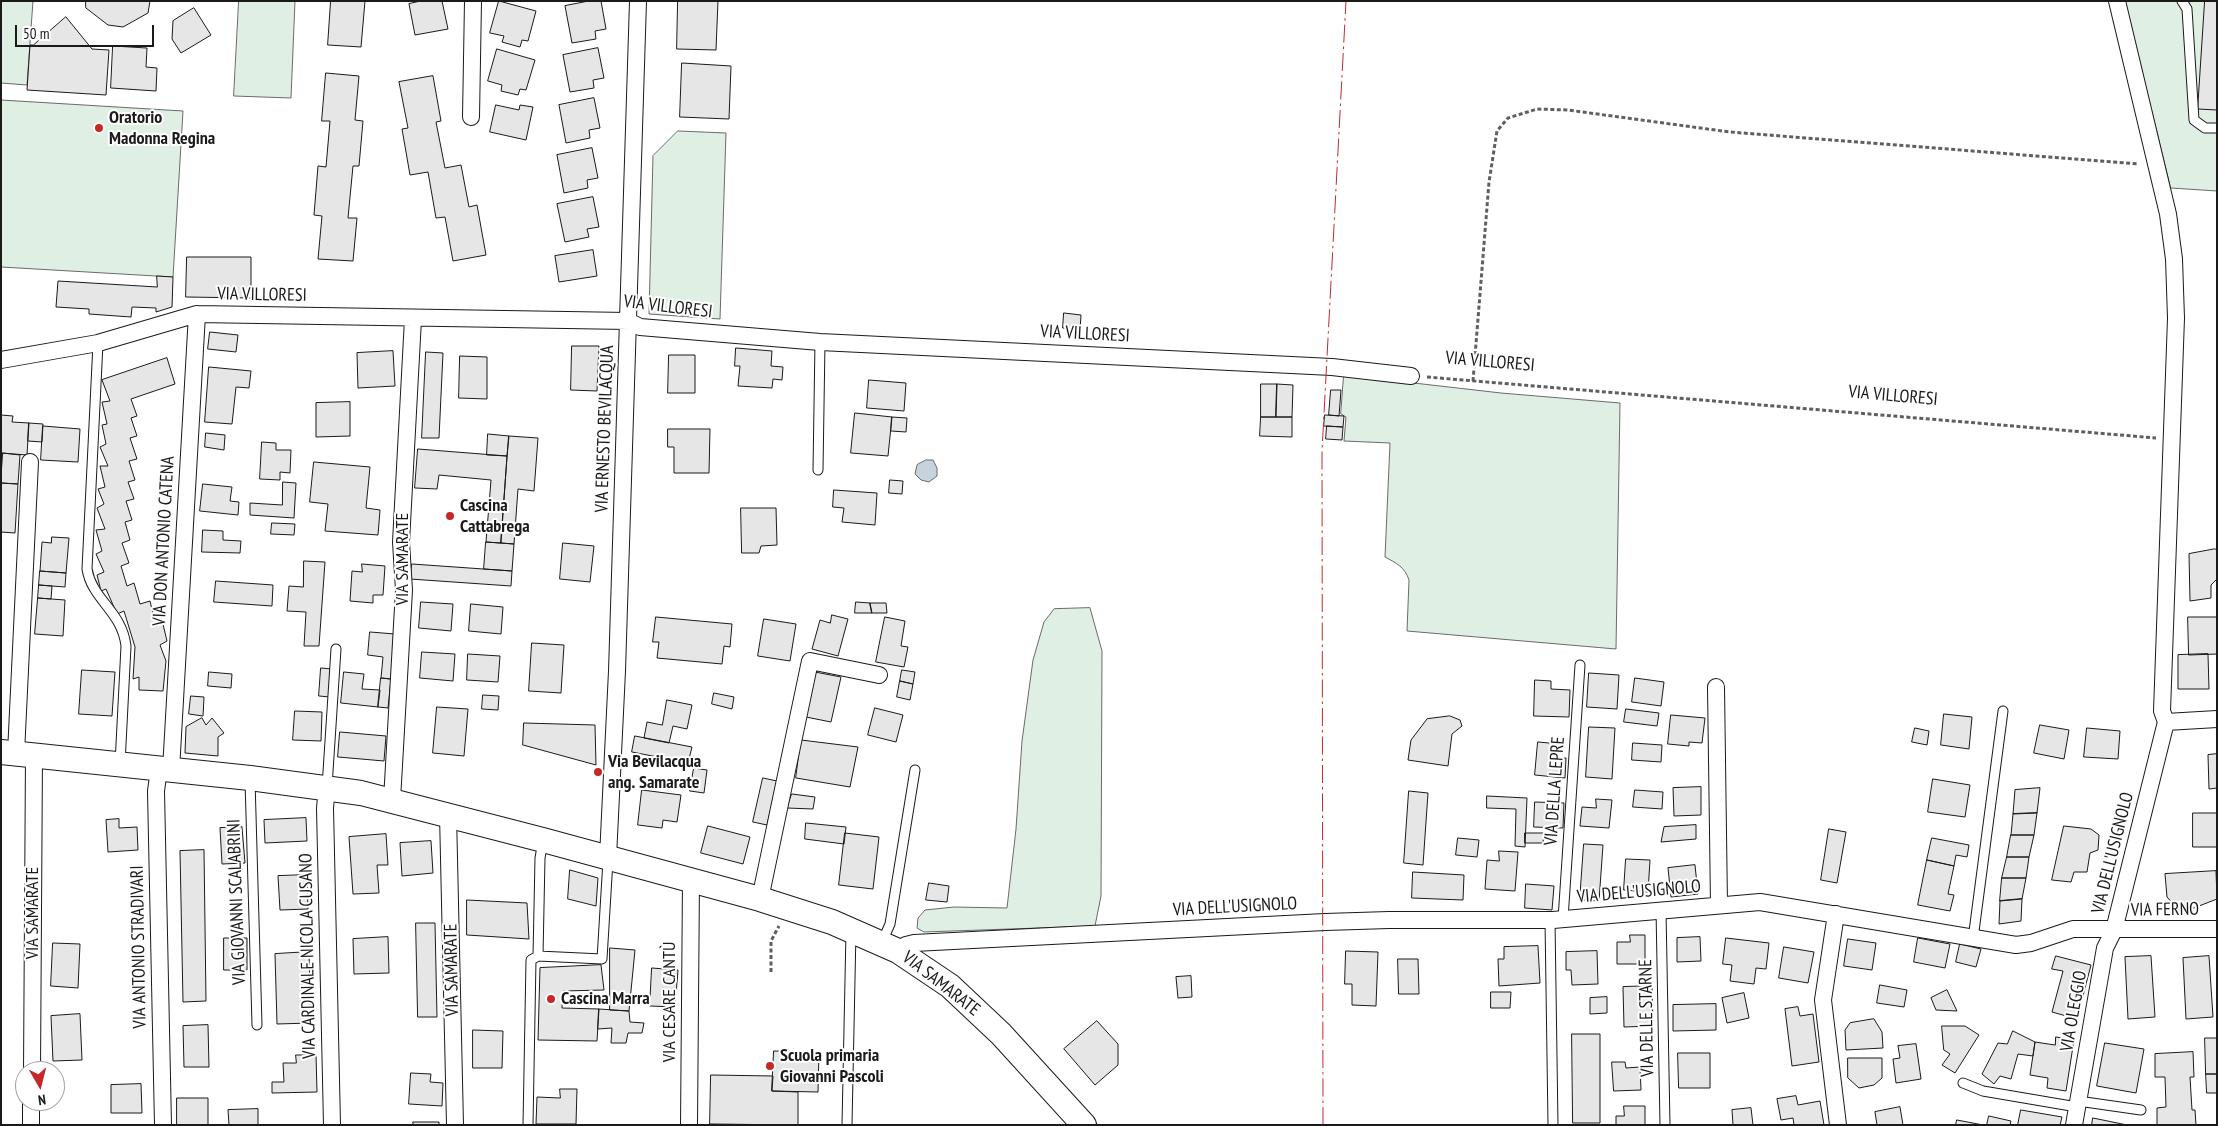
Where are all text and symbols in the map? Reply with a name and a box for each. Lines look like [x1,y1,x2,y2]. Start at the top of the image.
scale bar [18,15,156,47]
text: 50 m [23,24,49,43]
place label: Oratorio Madonna Regina [109,107,215,150]
marker: Oratorio Madonna Regina [93,122,105,134]
street label: VIA VILLORESI [217,283,307,307]
street label: VIA VILLORESI [622,291,714,323]
street label: VIA VILLORESI [1040,321,1130,347]
street label: VIA ERNESTO BEVILACQUA [591,345,619,513]
street label: VIA VILLORESI [1445,347,1535,377]
street label: VIA VILLORESI [1848,381,1938,411]
street label: VIA DON ANTONIO CATENA [149,456,179,626]
place label: Cascina Cattabrega [460,495,530,538]
marker: Cascina Cattabrega [444,510,456,522]
street label: VIA SAMARATE [392,513,414,605]
street label: VIA DELLA LEPRE [1540,736,1570,846]
place label: Via Bevilacqua ang. Samarate [608,751,701,794]
marker: Via Bevilacqua ang. Samarate [592,766,604,778]
street label: VIA DELL'USIGNOLO [2087,790,2139,916]
street label: VIA GIOVANNI SCALABRINI [223,819,251,985]
street label: VIA CARDINALE NICOLA CUSANO [295,853,321,1059]
street label: VIA ANTONIO STRADIVARI [127,865,151,1029]
street label: VIA SAMARATE [22,867,44,959]
street label: VIA DELL'USIGNOLO [1576,876,1702,908]
street label: VIA DELL'USIGNOLO [1172,893,1298,921]
street label: VIA FERNO [2131,899,2199,921]
street label: VIA SAMARATE [440,924,464,1016]
street label: VIA CESARE CANTÙ [659,942,681,1062]
street label: VIA SAMARATE [898,947,984,1021]
street label: VIA DELLE STARNE [1635,959,1659,1077]
street label: VIA OLEGGIO [2056,969,2092,1053]
place label: Cascina Marra [561,988,650,1010]
marker: Cascina Marra [545,993,557,1005]
place label: Scuola primaria Giovanni Pascoli [780,1045,884,1088]
marker: Scuola primaria Giovanni Pascoli [764,1060,776,1072]
north arrow [15,1061,65,1111]
text: N [37,1090,47,1109]

